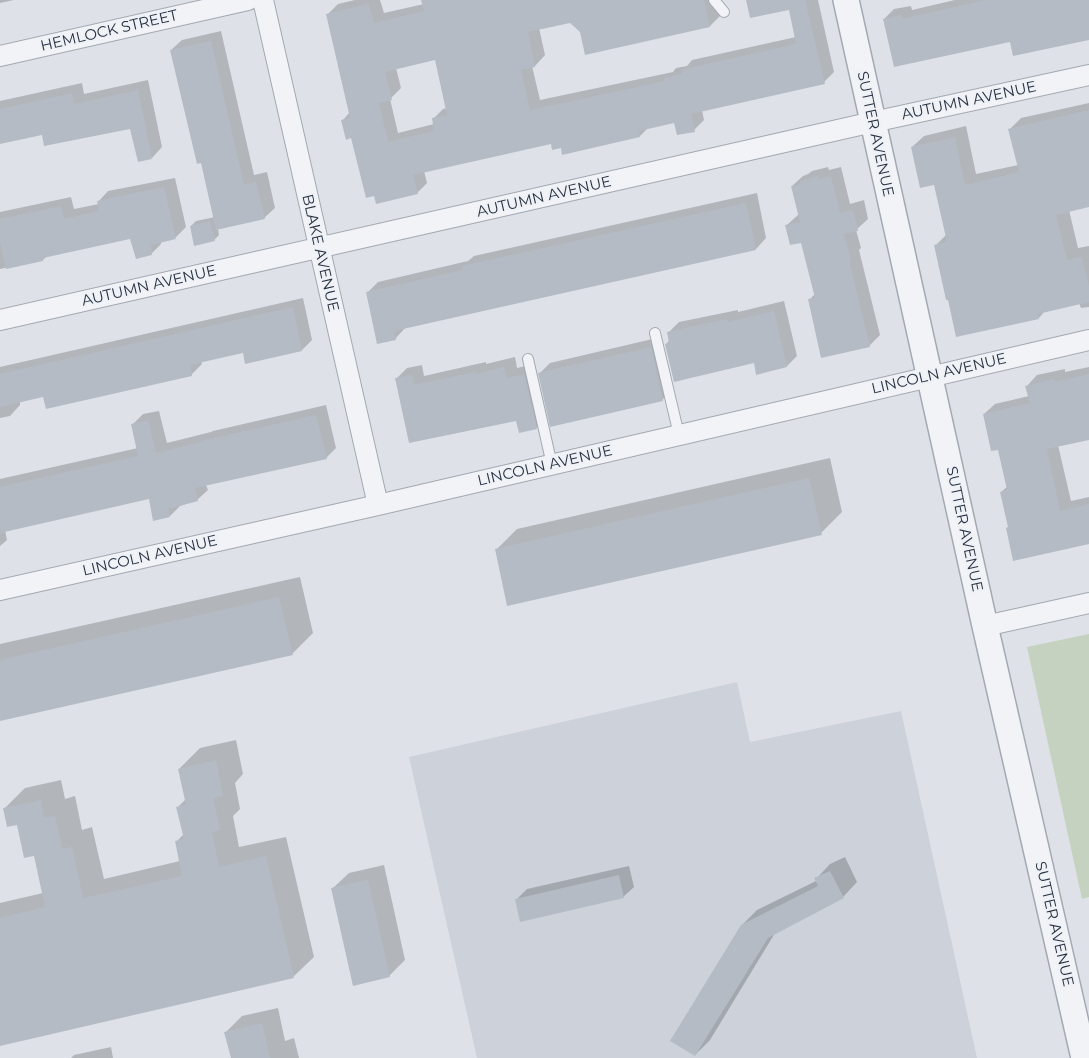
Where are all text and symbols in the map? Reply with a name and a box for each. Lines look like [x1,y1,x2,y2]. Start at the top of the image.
street label: HEMLOCK STREET [39,6,179,56]
street label: SUTTER AVENUE [853,70,897,198]
street label: AUTUMN AVENUE [900,78,1038,124]
street label: AUTUMN AVENUE [475,173,613,221]
street label: BLAKE AVENUE [298,192,342,314]
street label: AUTUMN AVENUE [80,262,218,310]
street label: LINCOLN AVENUE [870,350,1008,398]
street label: LINCOLN AVENUE [476,442,614,490]
street label: SUTTER AVENUE [942,465,986,593]
street label: LINCOLN AVENUE [81,532,219,580]
street label: SUTTER AVENUE [1031,860,1077,988]

